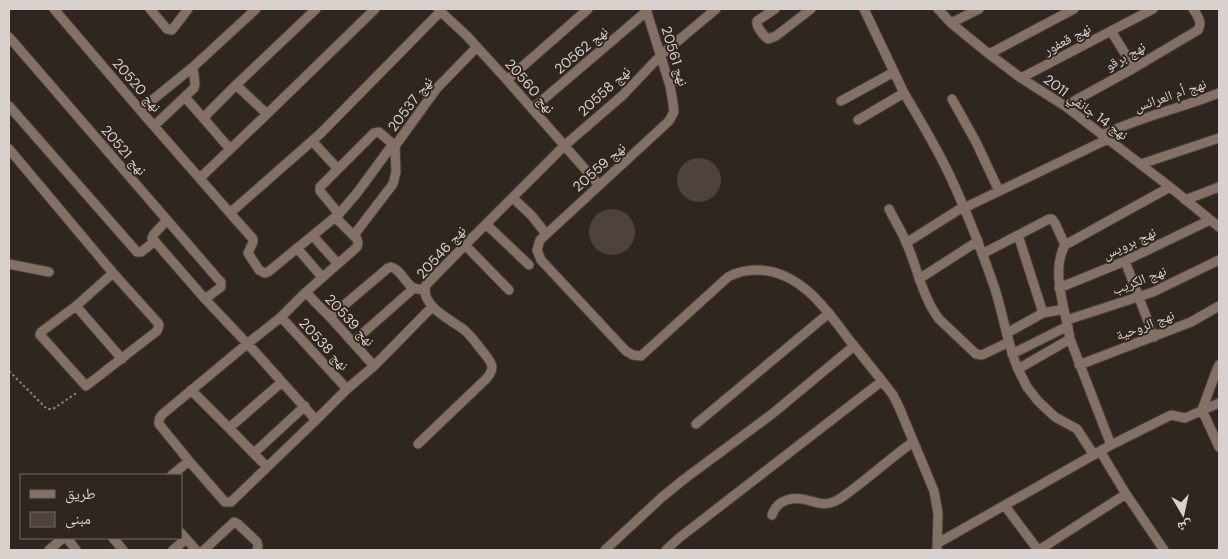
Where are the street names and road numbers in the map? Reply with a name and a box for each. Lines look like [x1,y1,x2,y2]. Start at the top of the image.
street label: نهج قعفور [1039,19,1094,60]
street label: نهج 20562 [550,22,612,78]
street label: نهج 20561 [656,24,693,88]
street label: نهج برقو [1101,37,1149,76]
street label: نهج 20520 [108,54,165,116]
street label: نهج 20560 [501,55,559,118]
street label: نهج 20558 [574,62,635,121]
street label: نهج 14 جانفي 2011 [1039,70,1132,146]
street label: نهج 20537 [384,73,437,135]
street label: نهج أم العرائس [1131,74,1209,117]
street label: نهج 20521 [97,121,151,179]
street label: نهج 20559 [569,138,630,196]
street label: نهج 20546 [412,222,470,283]
street label: نهج برويس [1099,223,1159,264]
street label: نهج الكريب [1109,261,1169,300]
street label: نهج 20539 [321,290,379,351]
street label: نهج الروحية [1113,306,1177,345]
street label: نهج 20538 [295,314,353,375]

